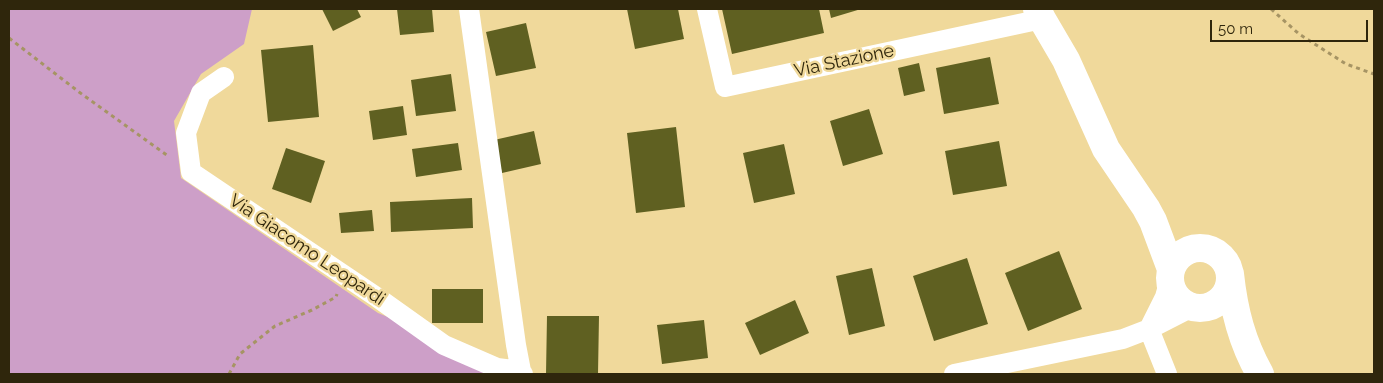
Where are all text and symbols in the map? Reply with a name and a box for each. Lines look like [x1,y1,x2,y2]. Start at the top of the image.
scale bar [1213,10,1370,42]
text: 50 m [1218,20,1253,38]
street label: Via Stazione [792,40,896,82]
street label: Via Giacomo Leopardi [225,190,389,310]

